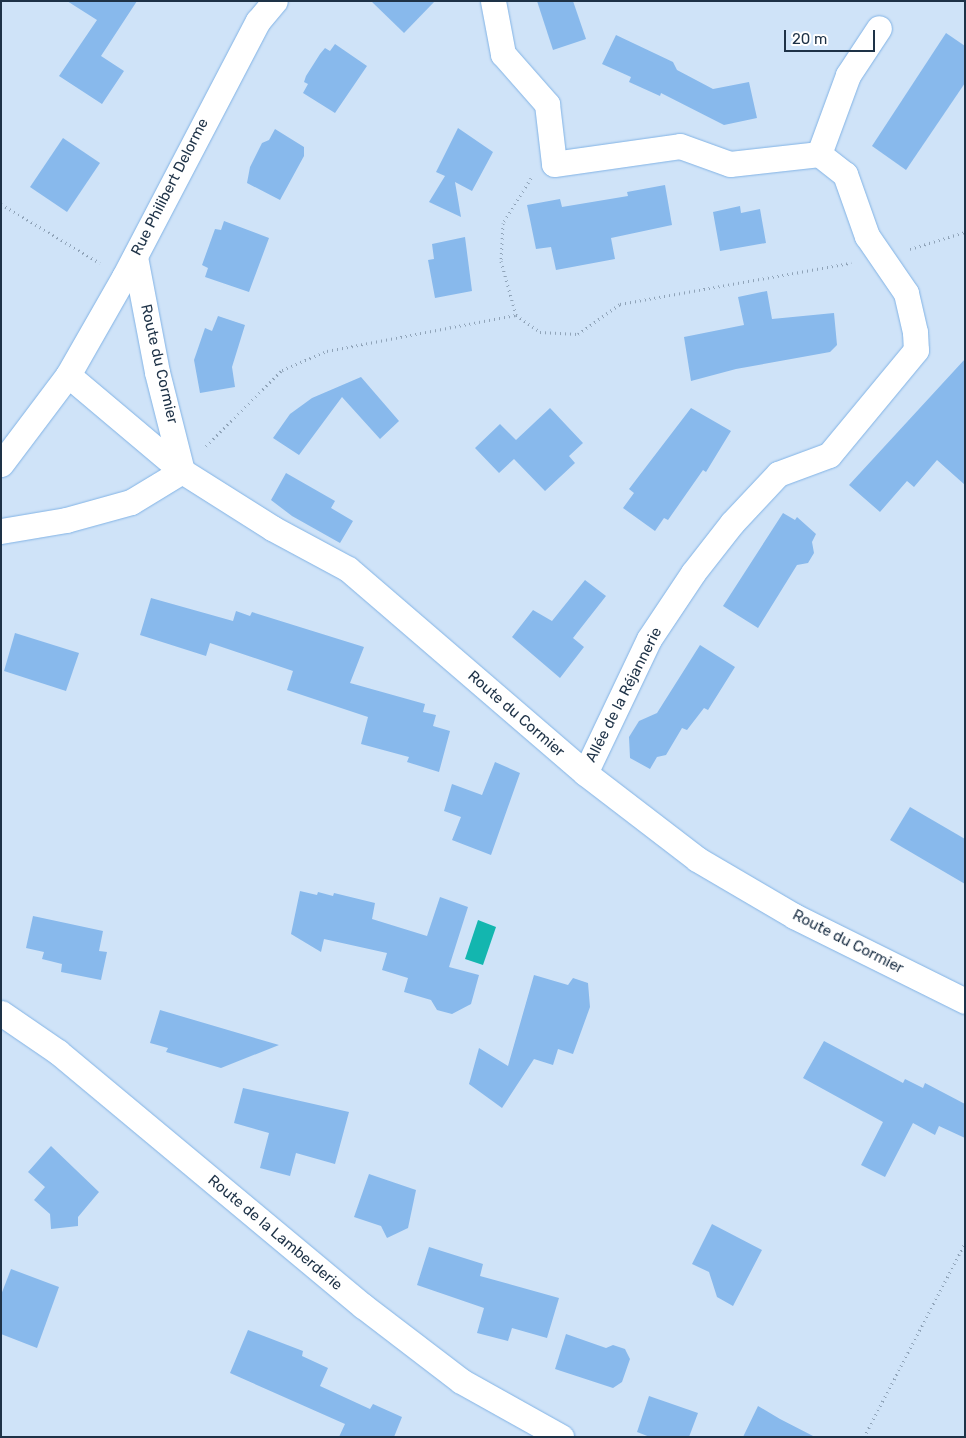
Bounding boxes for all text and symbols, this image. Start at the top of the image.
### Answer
scale bar [786,20,877,52]
text: 20 m [792,30,827,48]
street label: Rue Philibert Delorme [128,115,212,259]
street label: Route du Cormier [136,302,182,426]
street label: Allée de la Réjannerie [582,625,666,765]
street label: Route du Cormier [464,667,568,761]
street label: Route du Cormier [789,906,907,978]
street label: Route de la Lamberderie [204,1172,346,1294]

